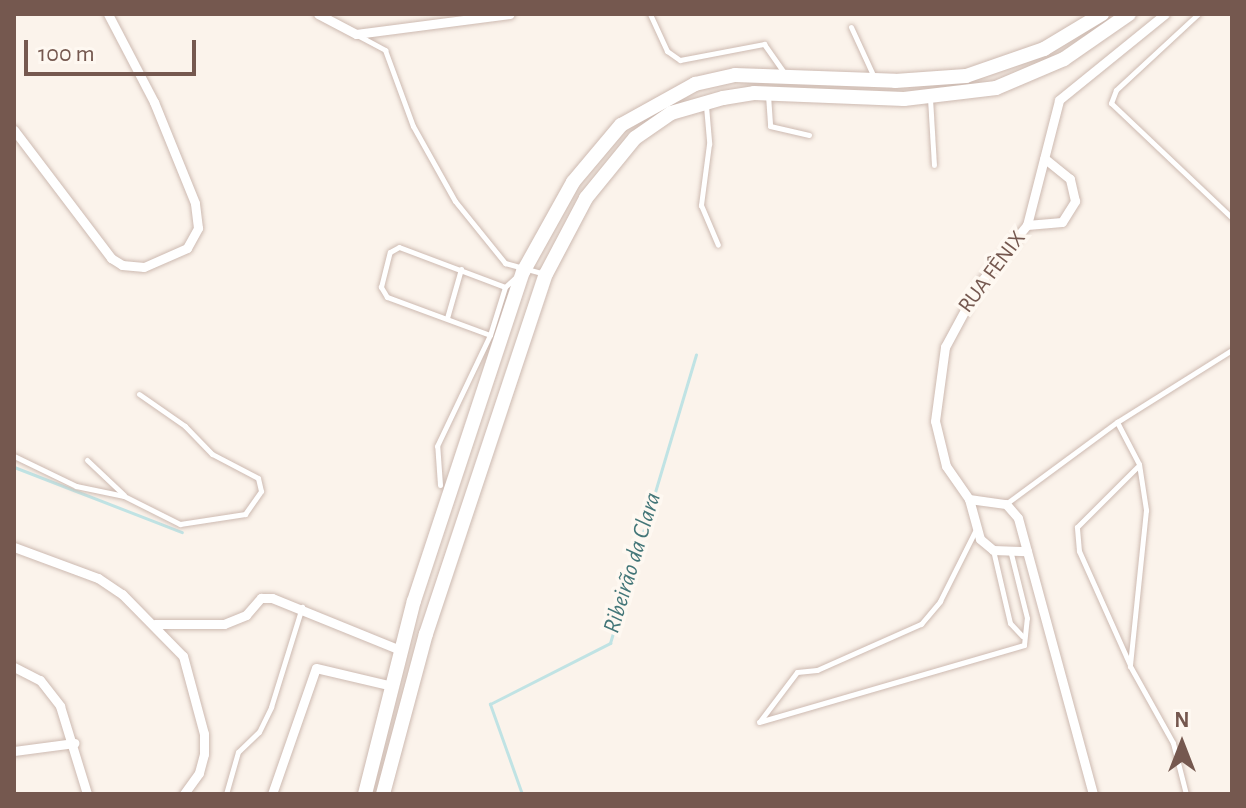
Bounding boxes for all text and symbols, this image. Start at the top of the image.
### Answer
scale bar [28,24,200,74]
text: 100 m [38,42,95,66]
street label: RUA FÊNIX [953,226,1031,318]
water label: Ribeirão da Clara [598,489,668,637]
north arrow [1142,704,1222,784]
text: N [1174,709,1190,731]

